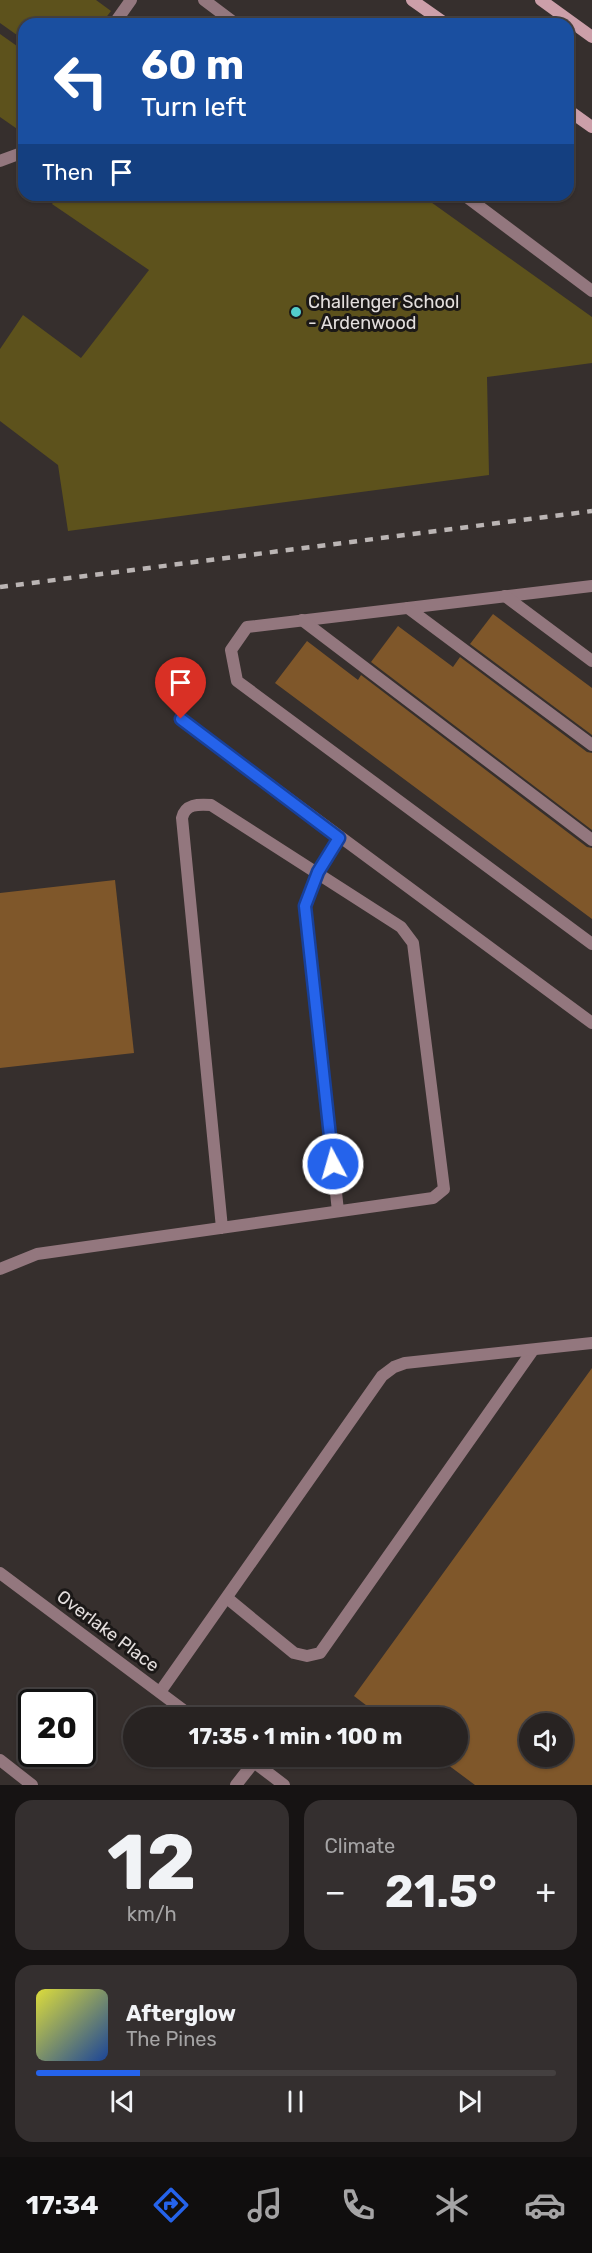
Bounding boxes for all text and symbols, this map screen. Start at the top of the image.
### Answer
text: 60 m [141,40,244,90]
icon: left [42,42,120,120]
text: Turn left [141,91,246,123]
icon: arrive [105,156,138,189]
text: Then [42,159,93,186]
place label: Challenger School - Ardenwood [308,291,459,334]
marker: Challenger School - Ardenwood [289,305,303,319]
pin [155,657,206,719]
icon: arrive [164,666,197,699]
position arrow [301,1132,365,1196]
street label: Overlake Place [53,1585,163,1677]
speed limit sign: 20 [18,1689,96,1767]
map controls [519,1713,573,1767]
button: sound [519,1713,573,1767]
text: 17:35 · 1 min · 100 m [189,1723,402,1750]
text: 12 [107,1816,196,1909]
text: Climate [325,1834,395,1858]
text: 21.5° [385,1865,497,1918]
text: − [325,1872,346,1911]
text: + [535,1872,556,1911]
text: km/h [127,1902,177,1926]
text: Afterglow [126,2000,236,2027]
text: The Pines [126,2027,217,2051]
icon: previous [106,2085,139,2118]
icon: pause [279,2085,312,2118]
icon: next [453,2085,486,2118]
icon: directions [150,2184,192,2226]
icon: music [244,2184,286,2226]
icon: phone [337,2184,379,2226]
icon: climate [431,2184,473,2226]
icon: car [524,2184,566,2226]
text: 17:34 [26,2189,99,2221]

